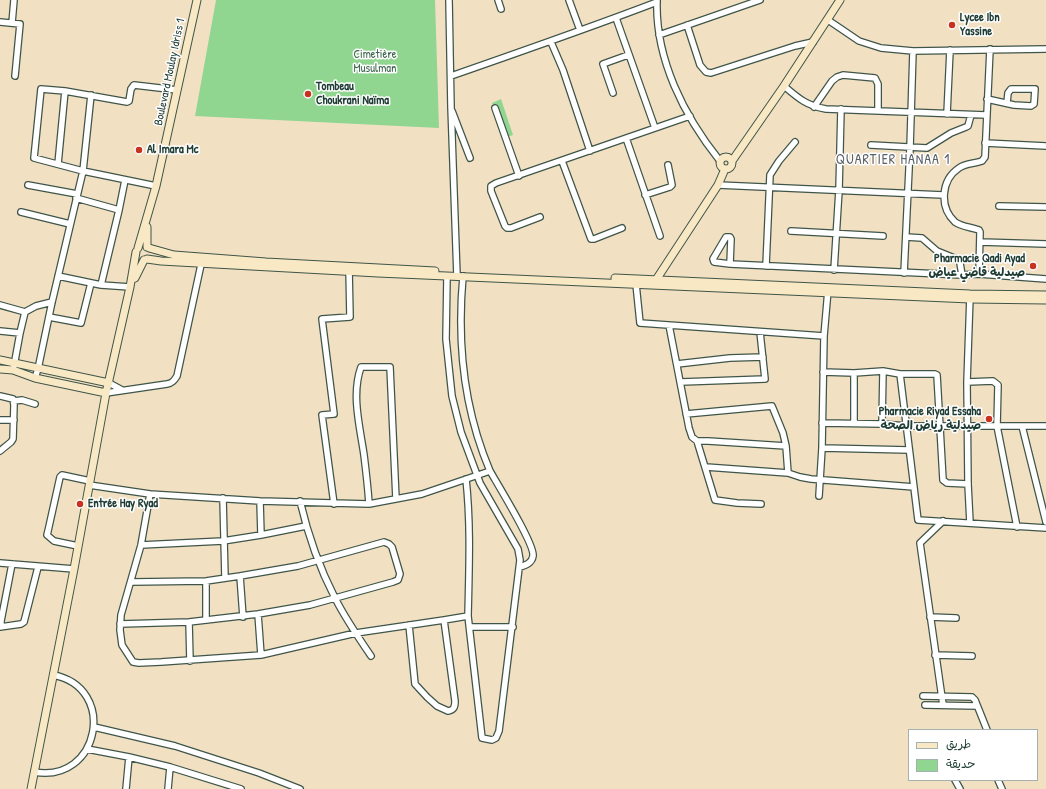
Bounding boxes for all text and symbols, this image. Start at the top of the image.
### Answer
place label: Lycee Ibn Yassine [960,11,1000,39]
street label: Boulevard Moulay Idriss 1 [152,17,188,127]
marker: Lycee Ibn Yassine [947,20,957,30]
park label: Cimetière Musulman [353,48,397,76]
place label: Tombeau Choukrani Naïma [316,80,389,108]
marker: Tombeau Choukrani Naïma [303,89,313,99]
place label: Al Imara Mc [147,143,198,157]
marker: Al Imara Mc [134,145,144,155]
district label: QUARTIER HANAA 1 [836,152,950,168]
place label: Pharmacie Qadi Ayad صيدلية قاضي عياض [928,252,1025,280]
marker: Pharmacie Qadi Ayad صيدلية قاضي عياض [1028,261,1038,271]
place label: Pharmacie Riyad Essaha صيدلية رياض الصحة [879,405,981,433]
marker: Pharmacie Riyad Essaha صيدلية رياض الصحة [984,414,994,424]
place label: Entrée Hay Ryad [88,497,158,511]
marker: Entrée Hay Ryad [75,499,85,509]
legend [908,729,1038,781]
text: طريق [946,735,971,752]
text: حديقة [946,755,975,772]

